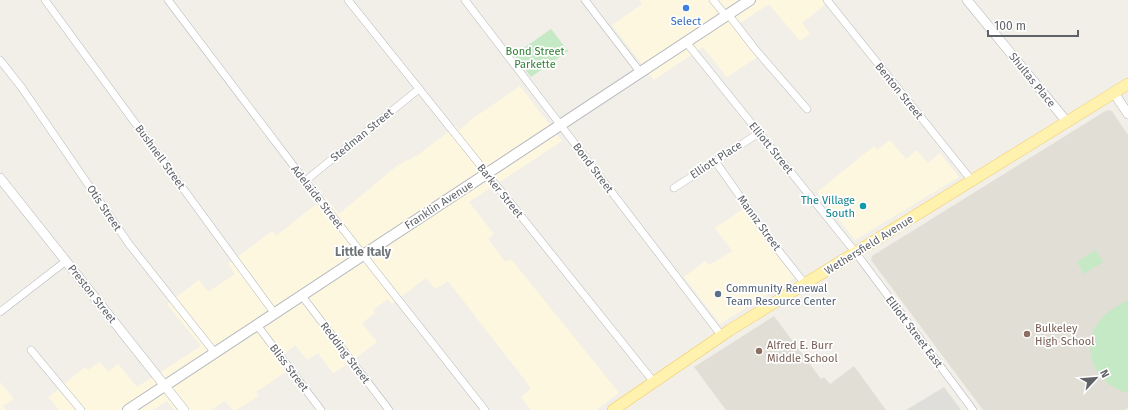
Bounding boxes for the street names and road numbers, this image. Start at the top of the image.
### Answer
street label: Shultas Place [1006,50,1058,110]
street label: Benton Street [872,60,926,122]
street label: Stedman Street [328,106,396,164]
street label: Elliott Street [746,120,796,176]
street label: Bushnell Street [132,122,188,192]
street label: Elliott Place [688,138,744,182]
street label: Bond Street [570,141,616,195]
street label: Barker Street [474,161,526,221]
street label: Adelaide Street [288,163,346,231]
street label: Franklin Avenue [402,178,476,232]
street label: Otis Street [84,183,124,233]
street label: Mannz Street [735,193,783,253]
street label: Wethersfield Avenue [822,212,916,278]
street label: Preston Street [65,262,119,326]
street label: Elliott Street East [883,294,945,370]
street label: Redding Street [318,320,372,386]
street label: Bliss Street [267,342,311,394]

